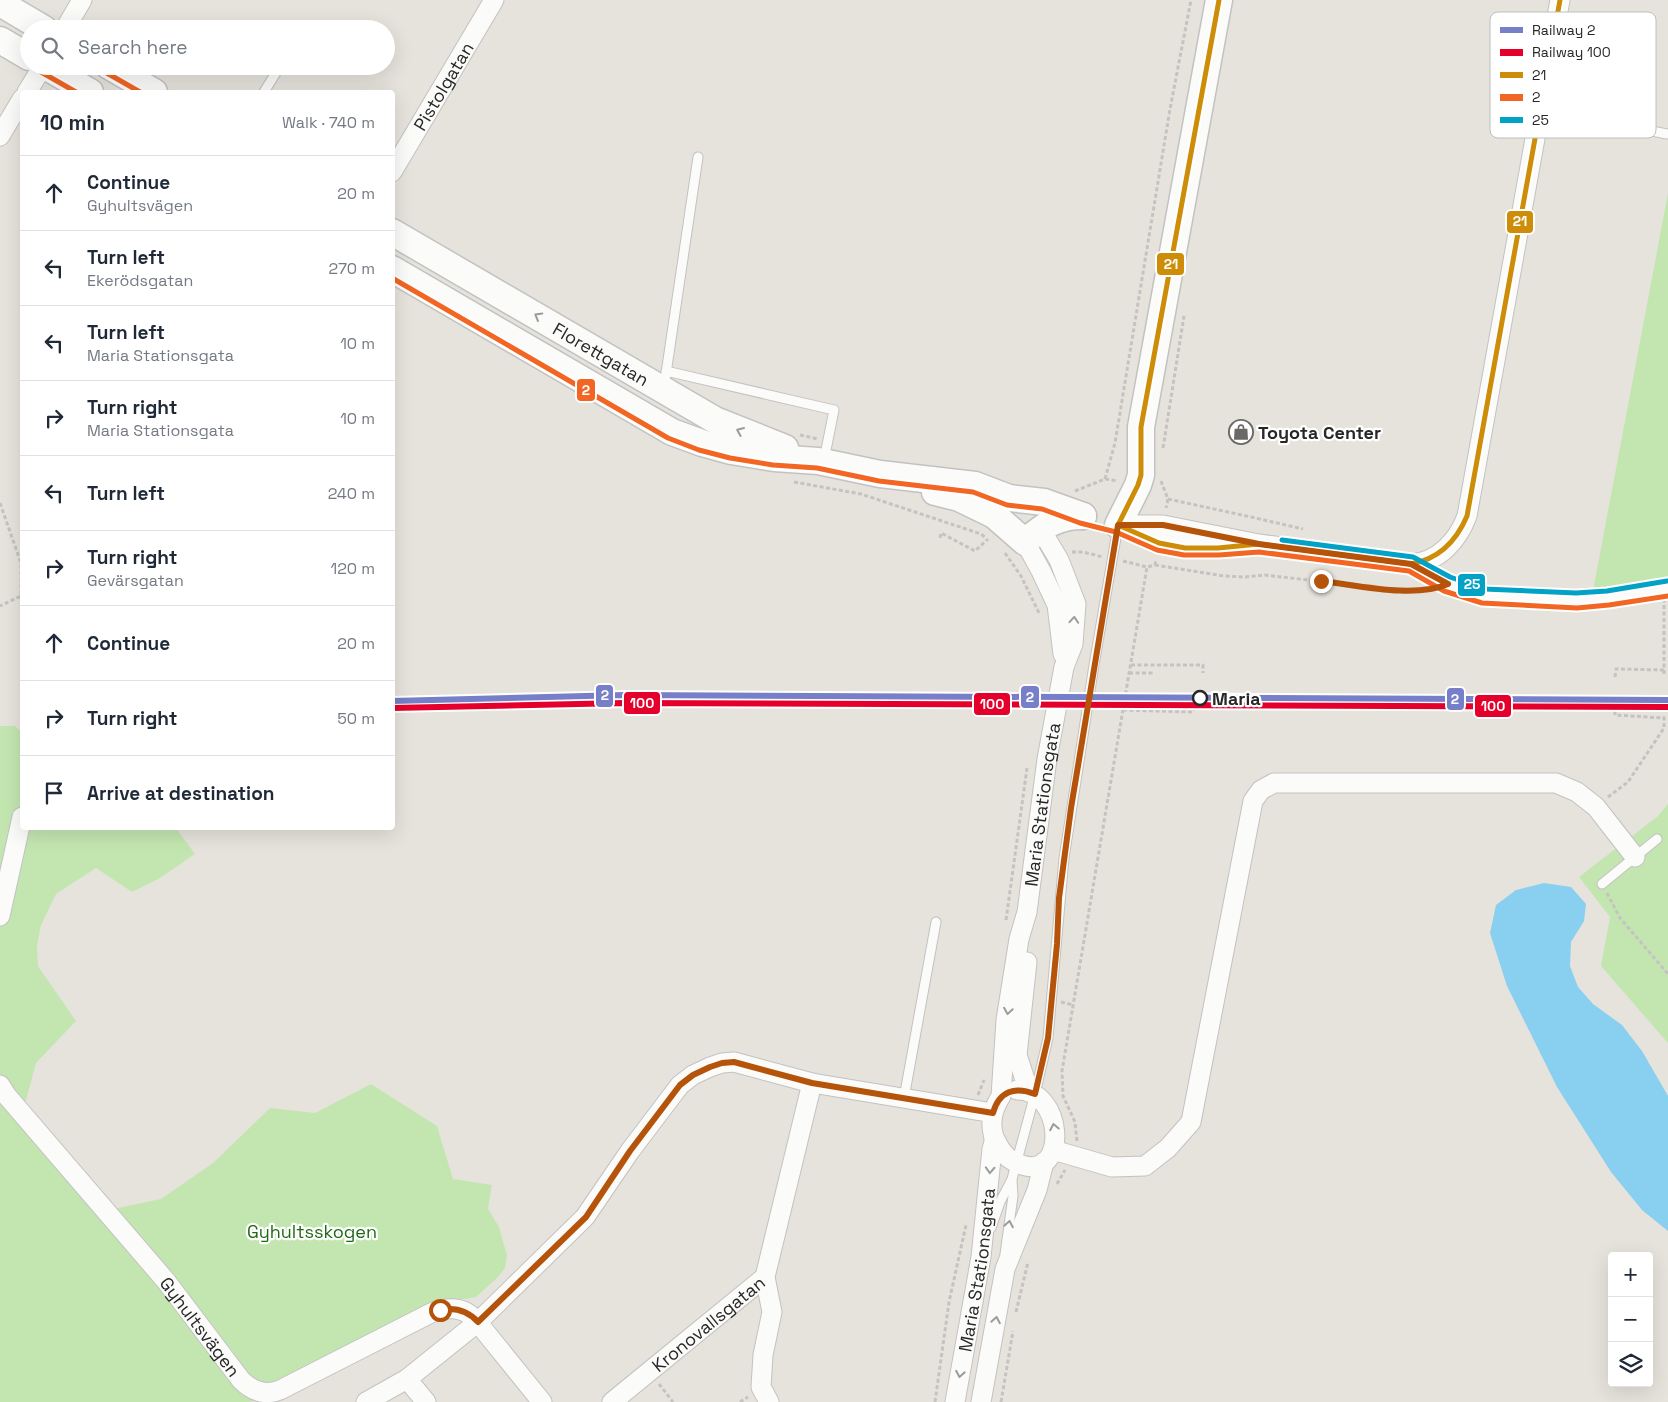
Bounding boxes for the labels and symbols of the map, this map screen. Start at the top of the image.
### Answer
legend [1490,12,1656,138]
text: Railway 2 [1532,21,1595,39]
street label: Pistolgatan [408,38,478,134]
text: Railway 100 [1532,43,1611,61]
text: 21 [1532,66,1546,84]
text: 2 [1532,88,1540,106]
text: 25 [1532,111,1549,129]
line badge: 21 [1506,210,1534,234]
text: 21 [1513,212,1527,230]
line badge: 21 [1156,252,1185,276]
text: 21 [1164,255,1178,273]
one-way arrow [534,312,543,322]
street label: Florettgatan [549,317,653,391]
line badge: 2 [576,378,596,402]
text: 2 [582,381,590,399]
shop icon: Toyota Center [1228,419,1254,445]
place label: Toyota Center [1258,421,1381,444]
one-way arrow [736,426,745,437]
route end [1310,570,1333,593]
line badge: 25 [1457,573,1486,597]
text: 25 [1464,575,1480,593]
one-way arrow [1069,616,1080,624]
line badge: 2 [595,684,614,708]
line badge: 2 [1020,685,1040,709]
text: 2 [601,686,609,704]
place label: Maria [1212,687,1261,710]
line badge: 2 [1446,687,1465,711]
text: 2 [1026,688,1034,706]
marker: Maria [1192,690,1208,706]
text: 2 [1451,690,1459,708]
line badge: 100 [623,691,661,715]
line badge: 100 [973,692,1011,716]
text: 100 [630,694,654,712]
line badge: 100 [1474,694,1512,718]
text: 100 [980,695,1004,713]
text: 100 [1481,697,1505,715]
street label: Maria Stationsgata [1019,721,1065,888]
one-way arrow [1003,1007,1014,1015]
one-way arrow [1049,1122,1060,1131]
one-way arrow [985,1166,996,1174]
street label: Maria Stationsgata [953,1187,999,1354]
park label: Gyhultsskogen [247,1220,377,1243]
one-way arrow [1003,1220,1013,1229]
street label: Kronovallsgatan [647,1271,769,1377]
street label: Gyhultsvägen [155,1272,246,1381]
route start [429,1299,452,1322]
one-way arrow [990,1315,1000,1324]
one-way arrow [956,1369,966,1378]

